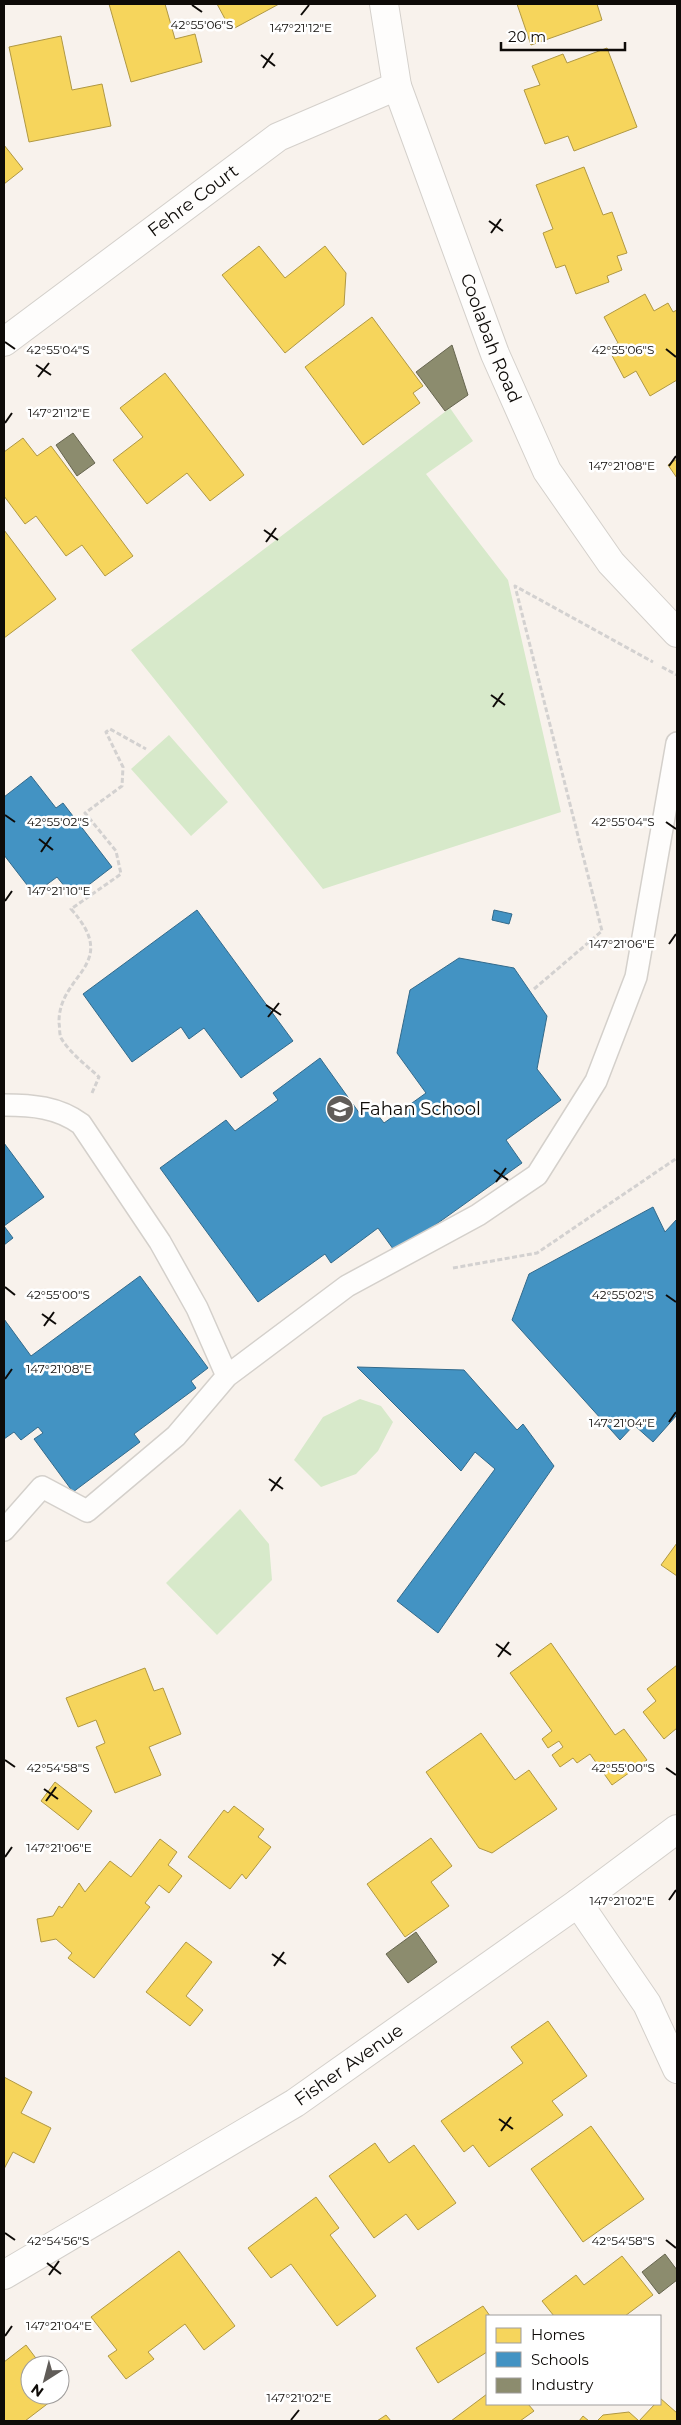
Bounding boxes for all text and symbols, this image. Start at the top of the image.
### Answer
text: 42°55'06"S [171,17,233,32]
text: 147°21'12"E [270,20,332,35]
scale bar [501,20,625,52]
text: 20 m [508,27,546,46]
street label: Fehre Court [143,160,243,242]
street label: Coolabah Road [455,270,526,406]
text: 42°55'04"S [26,342,90,357]
text: 42°55'06"S [592,342,654,357]
text: 147°21'12"E [28,405,90,420]
text: 147°21'08"E [589,458,655,473]
text: 42°55'02"S [27,814,89,829]
text: 42°55'04"S [591,814,655,829]
text: 147°21'10"E [27,883,91,898]
text: 147°21'06"E [589,936,655,951]
school or university icon: Fahan School [325,1094,355,1124]
place label: Fahan School [359,1098,481,1120]
text: 42°55'00"S [26,1287,90,1302]
text: 42°55'02"S [592,1287,654,1302]
text: 147°21'08"E [26,1361,92,1376]
text: 147°21'04"E [589,1415,655,1430]
text: 42°54'58"S [26,1760,90,1775]
text: 42°55'00"S [591,1760,655,1775]
text: 147°21'06"E [26,1840,92,1855]
text: 147°21'02"E [589,1893,655,1908]
street label: Fisher Avenue [290,2019,408,2111]
text: 42°54'56"S [27,2233,89,2248]
text: 42°54'58"S [591,2233,655,2248]
legend [486,2315,661,2405]
text: 147°21'04"E [26,2318,92,2333]
text: Homes [531,2325,585,2344]
text: Schools [531,2350,589,2369]
north arrow [20,2355,70,2405]
text: Industry [531,2375,594,2394]
text: N [27,2380,47,2401]
text: 147°21'02"E [266,2390,332,2405]

